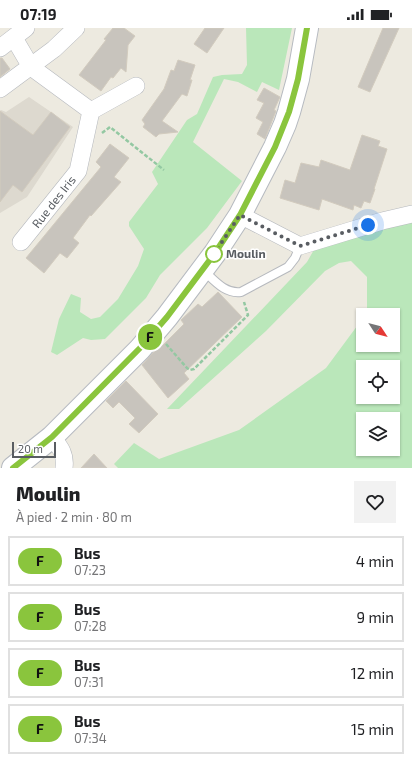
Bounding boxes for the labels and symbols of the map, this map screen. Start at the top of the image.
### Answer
street label: Rue des Iris [28,172,78,230]
your location [358,215,378,235]
marker: Moulin [205,245,223,263]
place label: Moulin [226,246,266,260]
north arrow [356,308,400,352]
line badge: F [137,324,163,350]
scale bar [12,440,56,459]

